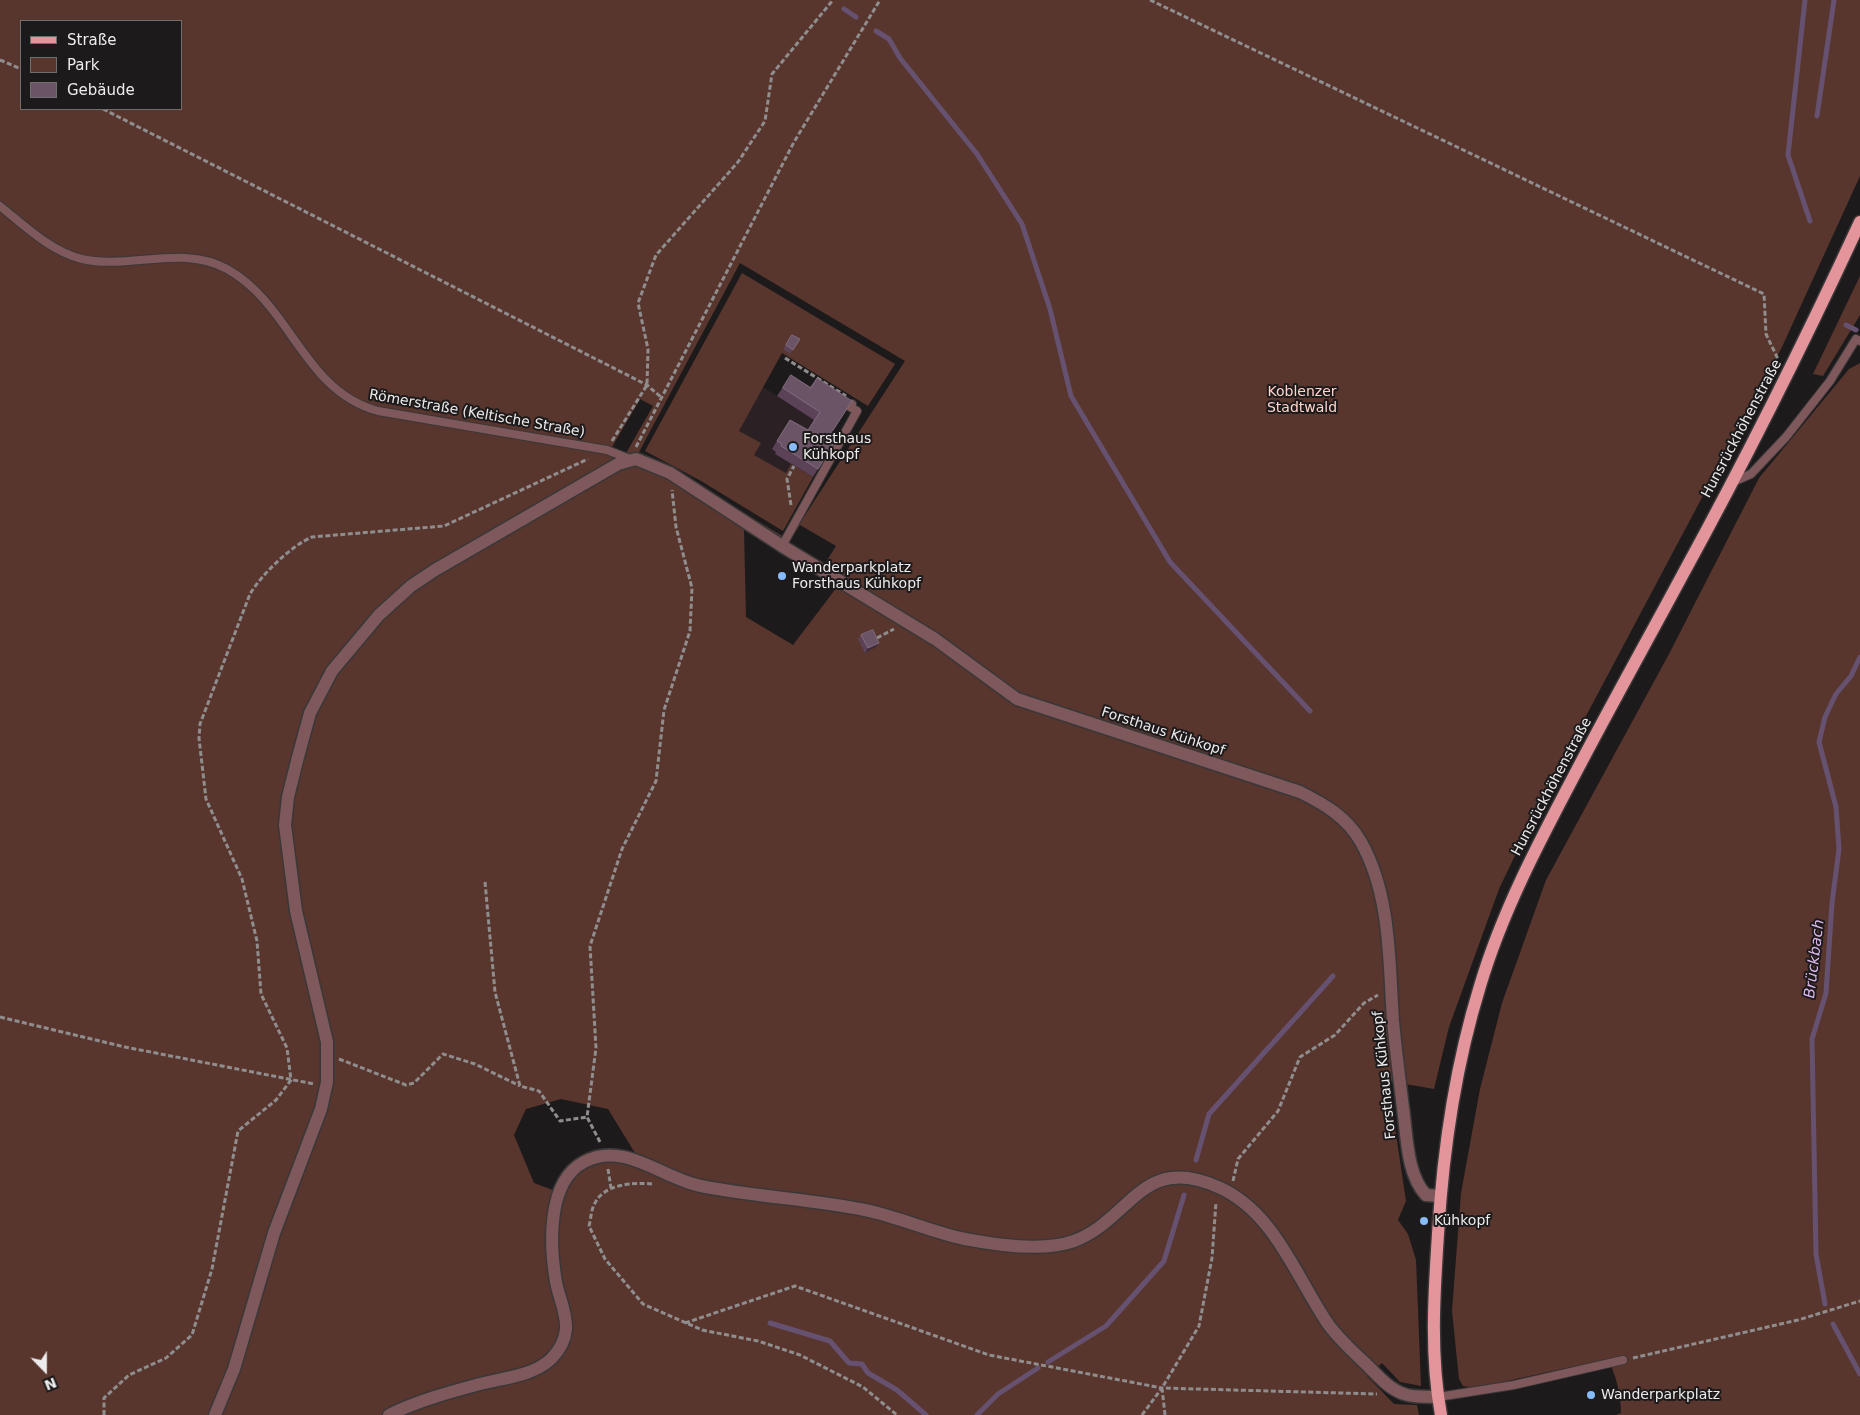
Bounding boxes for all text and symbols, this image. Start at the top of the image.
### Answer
legend [20,20,182,110]
text: Straße [67,31,116,49]
text: Park [67,56,99,74]
text: Gebäude [67,81,135,99]
street label: Hunsrückhöhenstraße [1698,357,1786,501]
park label: Koblenzer Stadtwald [1267,384,1337,417]
street label: Römerstraße (Keltische Straße) [368,387,586,441]
place label: Forsthaus Kühkopf [803,431,871,464]
marker: Forsthaus Kühkopf [787,441,799,453]
place label: Wanderparkplatz Forsthaus Kühkopf [792,560,921,592]
marker: Wanderparkplatz Forsthaus Kühkopf [776,570,788,582]
street label: Forsthaus Kühkopf [1099,704,1227,760]
street label: Hunsrückhöhenstraße [1508,715,1596,859]
water label: Brückbach [1801,919,1829,999]
street label: Forsthaus Kühkopf [1370,1010,1400,1140]
place label: Kühkopf [1434,1213,1490,1229]
marker: Kühkopf [1418,1215,1430,1227]
north arrow [20,1345,70,1395]
text: N [42,1374,59,1394]
place label: Wanderparkplatz [1601,1387,1720,1403]
marker: Wanderparkplatz [1585,1389,1597,1401]

